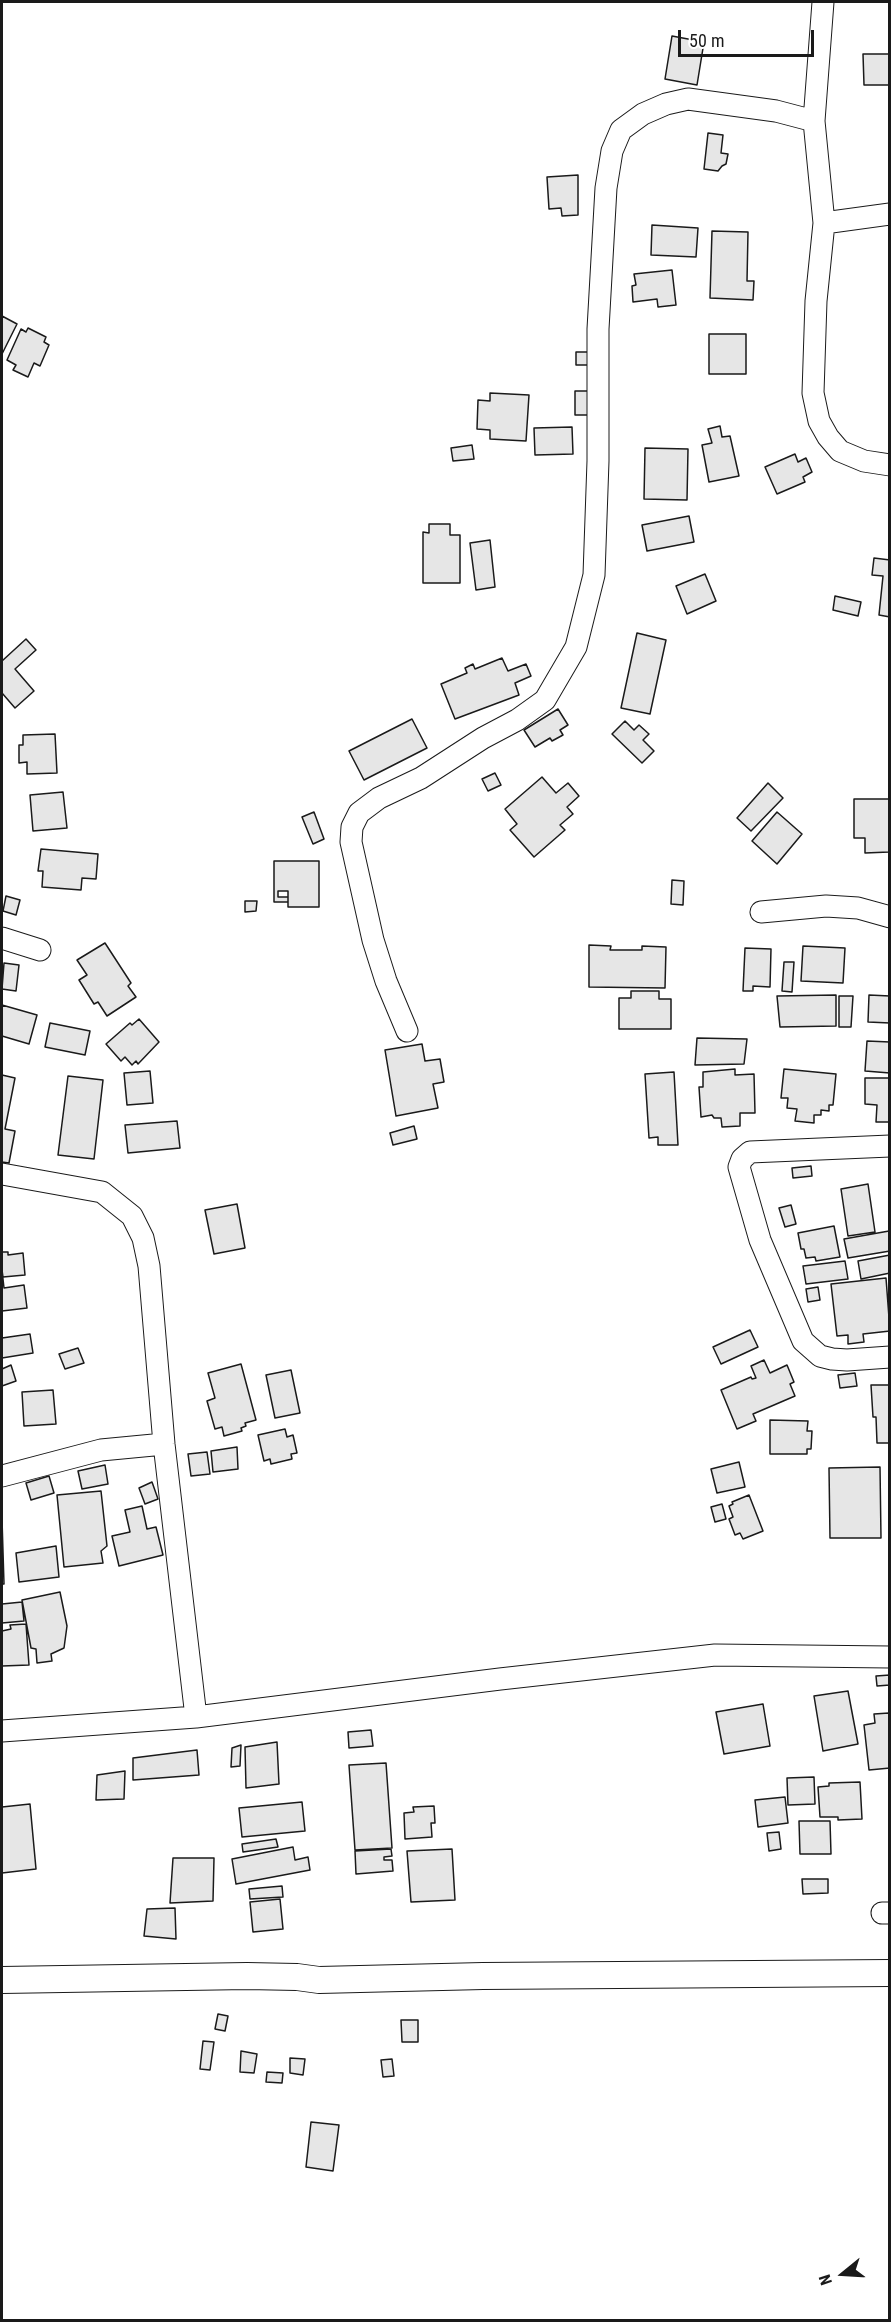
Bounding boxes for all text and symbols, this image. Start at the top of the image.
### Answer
scale bar [681,18,818,56]
text: 50 m [689,30,724,51]
north arrow [813,2244,873,2304]
text: N [815,2272,836,2287]

